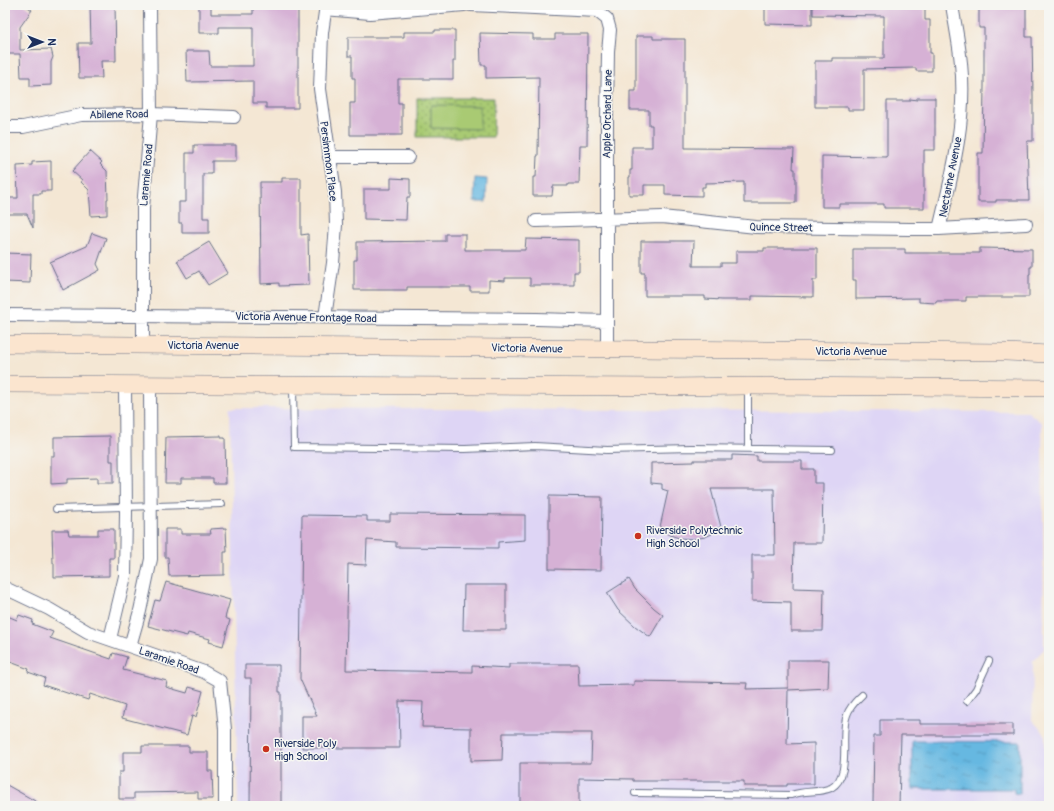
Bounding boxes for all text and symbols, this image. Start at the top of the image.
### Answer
north arrow [22,22,62,62]
text: N [45,38,58,46]
street label: Apple Orchard Lane [600,69,615,159]
street label: Abilene Road [89,107,149,122]
street label: Persimmon Place [317,120,340,203]
street label: Nectarine Avenue [936,135,965,218]
street label: Laramie Road [137,143,156,207]
street label: Quince Street [749,220,813,235]
street label: Victoria Avenue Frontage Road [235,310,377,325]
street label: Victoria Avenue [167,339,239,352]
street label: Victoria Avenue [491,341,564,356]
street label: Victoria Avenue [815,345,887,358]
place label: Riverside Polytechnic High School [646,524,743,550]
marker: Riverside Polytechnic High School [633,531,643,541]
street label: Laramie Road [137,644,201,677]
place label: Riverside Poly High School [274,737,337,763]
marker: Riverside Poly High School [261,744,271,754]

